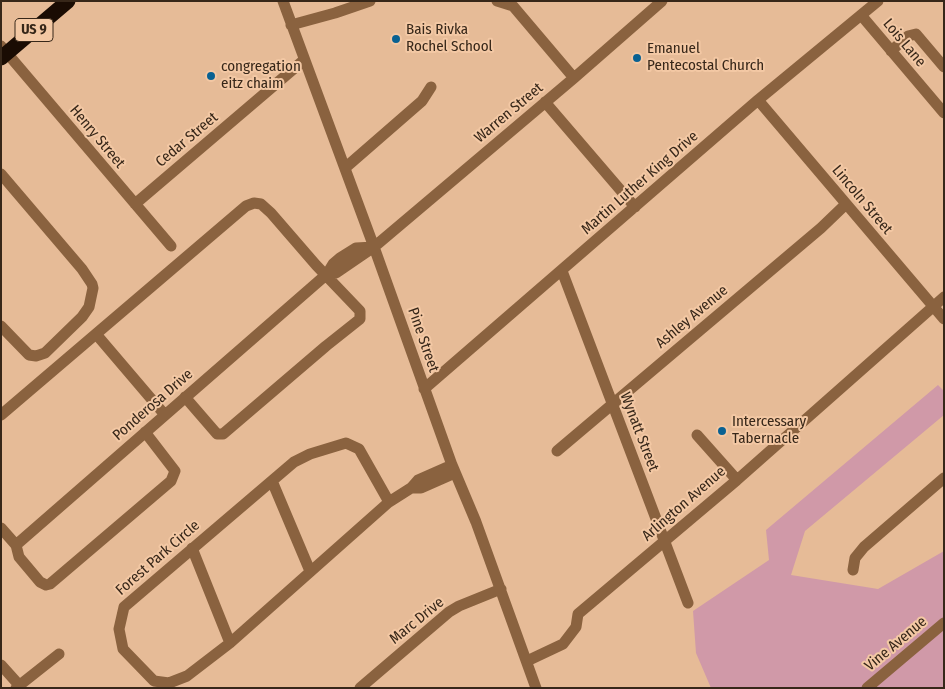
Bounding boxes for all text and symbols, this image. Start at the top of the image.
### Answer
street label: Lois Lane [879,15,929,71]
road number: US 9 [15,18,53,42]
place label: Bais Rivka Rochel School [406,21,493,56]
marker: Bais Rivka Rochel School [390,33,402,45]
place label: Emanuel Pentecostal Church [647,40,764,75]
marker: Emanuel Pentecostal Church [631,52,643,64]
place label: congregation eitz chaim [221,58,301,93]
marker: congregation eitz chaim [205,70,217,82]
street label: Warren Street [471,79,547,147]
street label: Henry Street [65,102,129,172]
street label: Cedar Street [152,109,222,171]
street label: Martin Luther King Drive [578,127,702,239]
street label: Lincoln Street [828,162,896,238]
street label: Ashley Avenue [652,282,732,352]
street label: Pine Street [404,305,442,375]
street label: Ponderosa Drive [109,365,197,445]
street label: Wynatt Street [616,390,662,474]
place label: Intercessary Tabernacle [732,413,806,448]
marker: Intercessary Tabernacle [716,425,728,437]
street label: Arlington Avenue [639,463,729,545]
street label: Forest Park Circle [112,517,204,599]
street label: Marc Drive [386,594,448,648]
street label: Vine Avenue [861,613,931,675]

